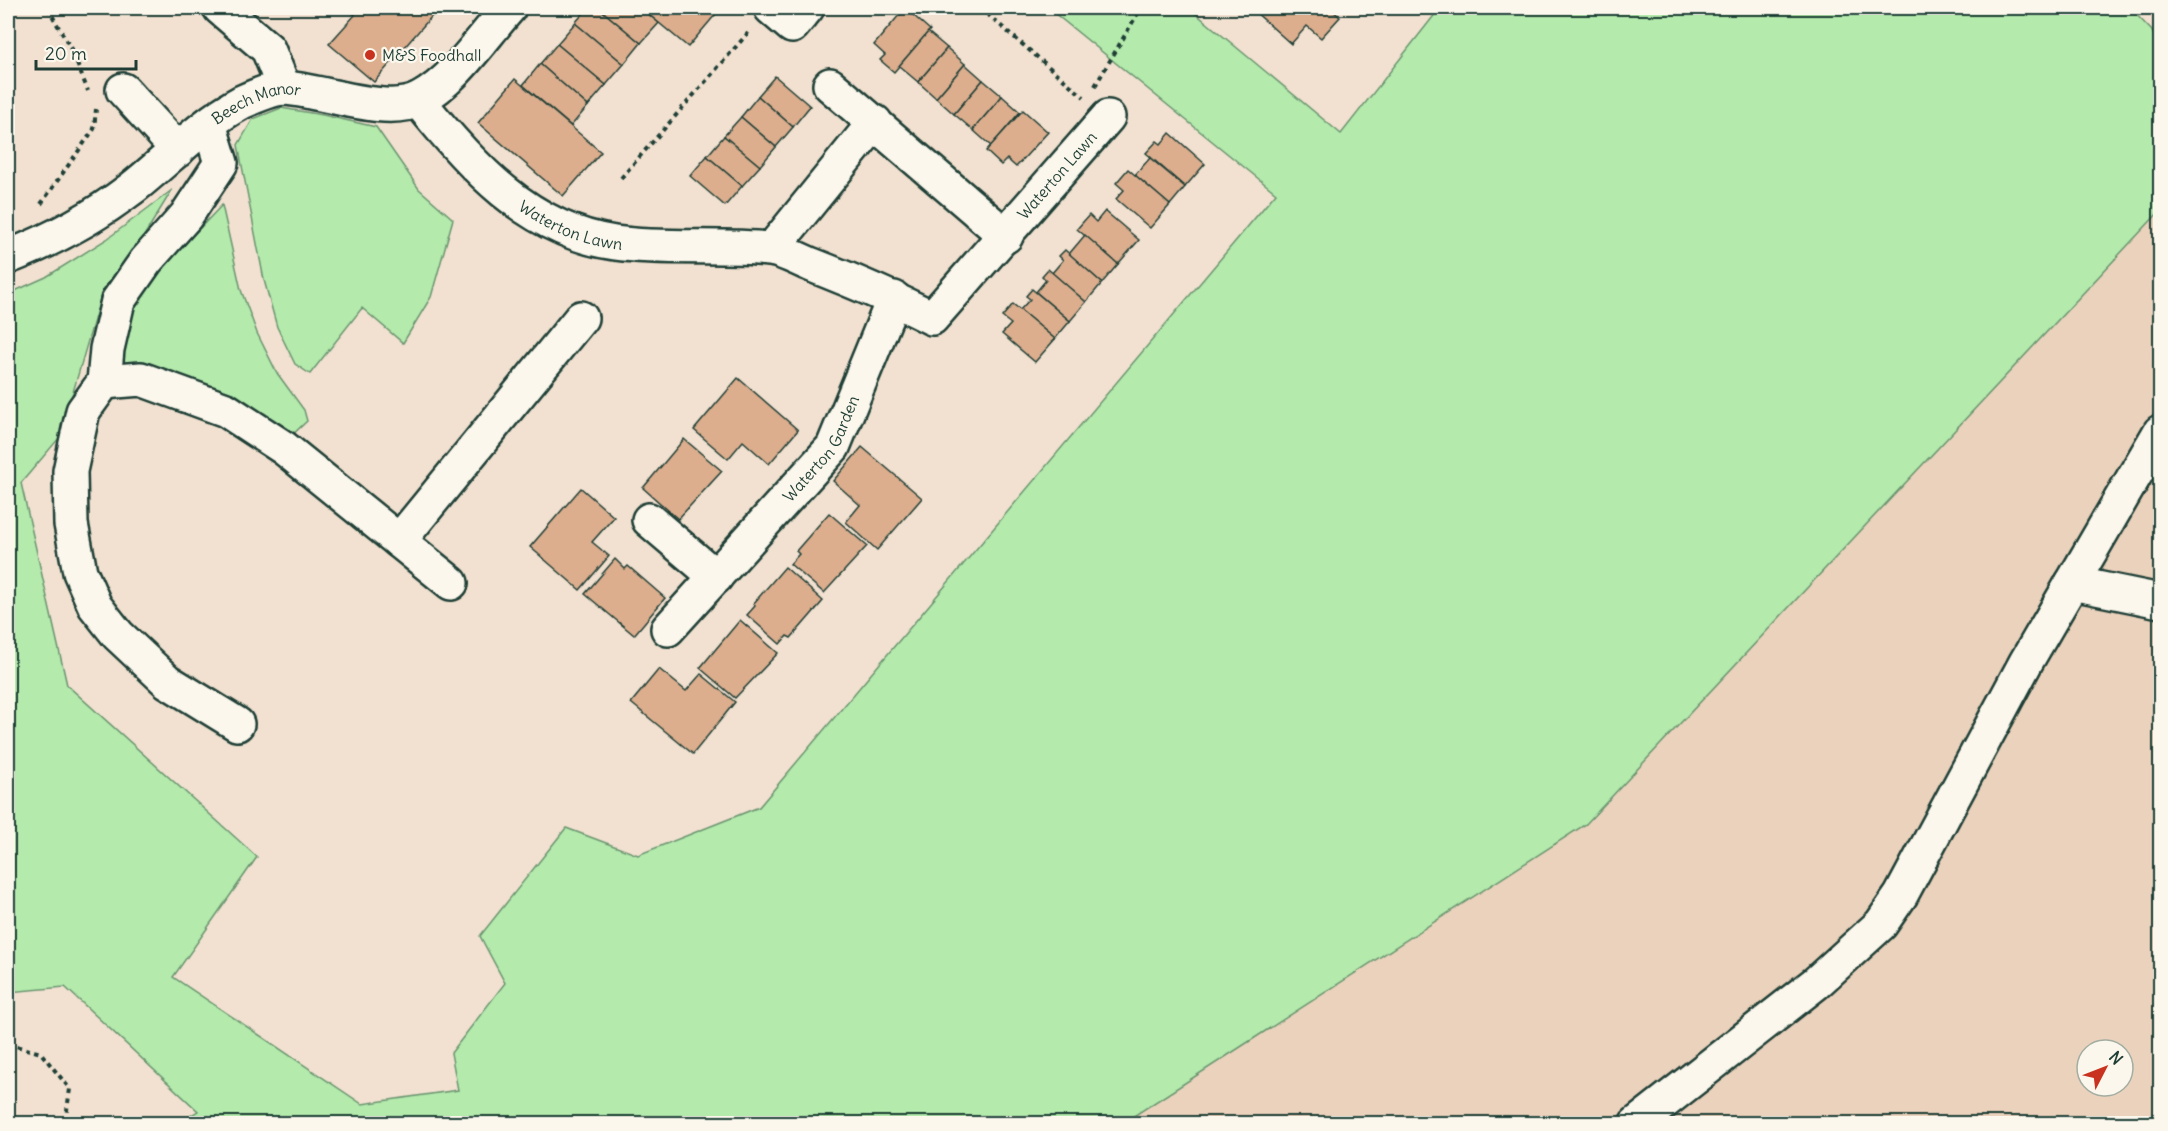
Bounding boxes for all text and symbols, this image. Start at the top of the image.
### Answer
scale bar [36,33,136,71]
text: 20 m [45,42,87,65]
place label: M&S Foodhall [382,45,481,65]
marker: M&S Foodhall [363,48,377,62]
street label: Beech Manor [207,78,303,128]
street label: Waterton Lawn [1013,127,1101,223]
street label: Waterton Lawn [515,196,624,254]
street label: Waterton Garden [778,392,863,506]
north arrow [2075,1038,2135,1098]
text: N [2105,1047,2127,1069]

